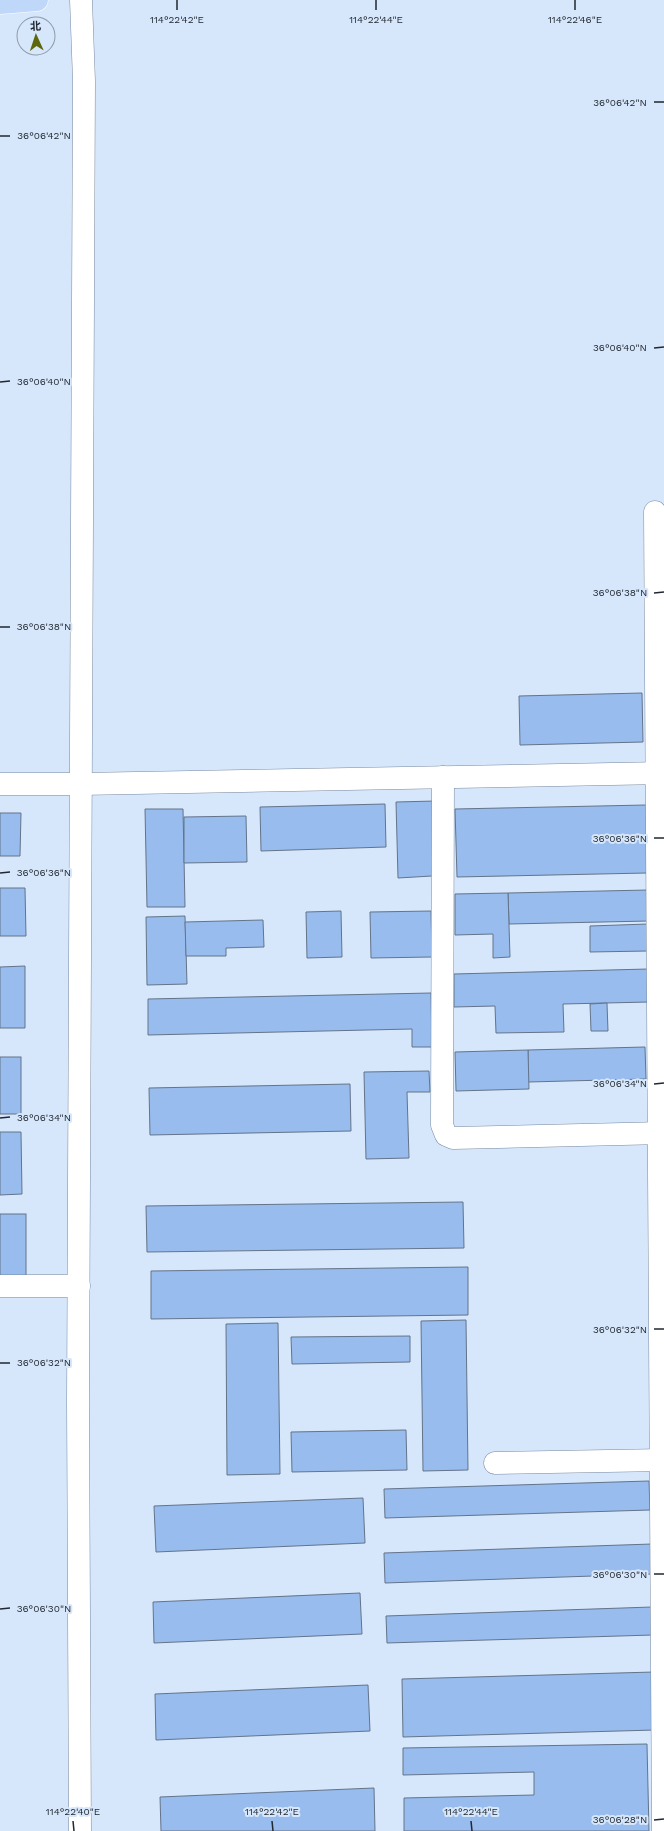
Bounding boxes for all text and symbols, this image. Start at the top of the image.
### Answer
text: 114°22'42"E [150,14,204,25]
text: 114°22'44"E [349,14,403,25]
text: 114°22'46"E [548,14,602,25]
north arrow [16,16,56,56]
text: 北 [30,20,41,33]
text: 36°06'42"N [593,97,647,108]
text: 36°06'42"N [17,130,71,141]
text: 36°06'40"N [593,342,647,353]
text: 36°06'40"N [17,376,71,387]
text: 36°06'38"N [593,587,647,598]
text: 36°06'38"N [17,621,71,632]
text: 36°06'36"N [593,833,647,844]
text: 36°06'36"N [17,867,71,878]
text: 36°06'34"N [593,1078,647,1089]
text: 36°06'34"N [17,1112,71,1123]
text: 36°06'32"N [593,1324,647,1335]
text: 36°06'32"N [17,1357,71,1368]
text: 36°06'30"N [593,1569,647,1580]
text: 36°06'30"N [17,1603,71,1614]
text: 114°22'40"E [46,1806,100,1817]
text: 114°22'42"E [245,1806,299,1817]
text: 114°22'44"E [444,1806,498,1817]
text: 36°06'28"N [593,1814,647,1825]

